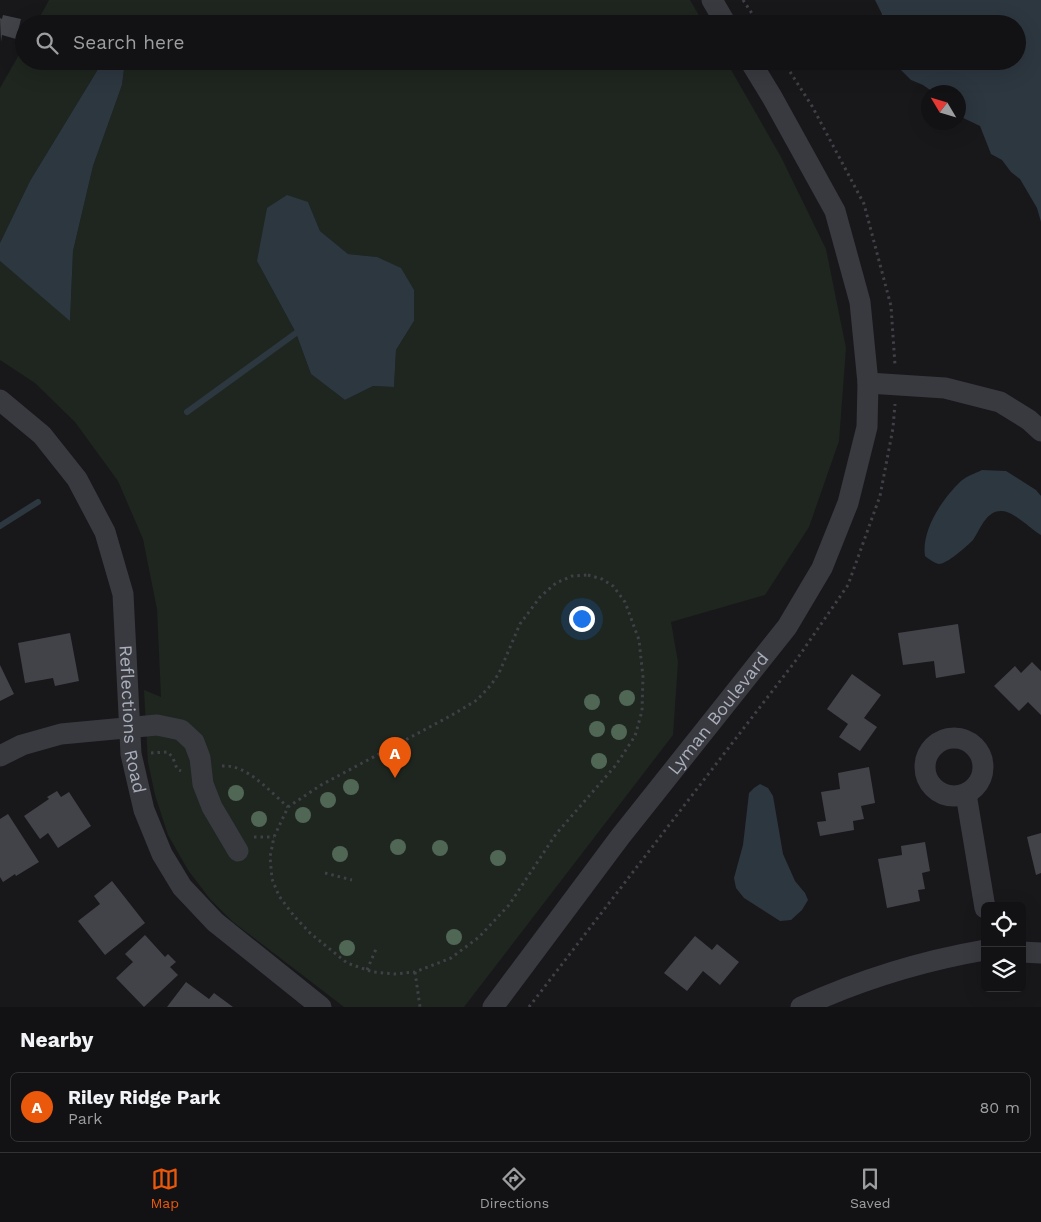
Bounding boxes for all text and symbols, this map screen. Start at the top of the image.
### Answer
search box [15,15,1026,70]
icon: search [33,29,61,57]
text: Search here [73,31,184,54]
north arrow [921,85,966,130]
your location [569,606,595,632]
street label: Reflections Road [116,644,151,795]
street label: Lyman Boulevard [663,648,773,778]
pin: A [379,737,411,778]
map controls [981,902,1026,992]
button: locate [981,902,1026,947]
button: layers [981,947,1026,992]
text: Nearby [20,1027,93,1052]
text: Riley Ridge Park [68,1086,220,1109]
text: A [32,1098,42,1117]
text: 80 m [979,1098,1020,1117]
text: Park [68,1109,102,1128]
tab: Map [150,1165,179,1211]
tab: Directions [480,1165,549,1211]
tab: Saved [850,1165,891,1211]

